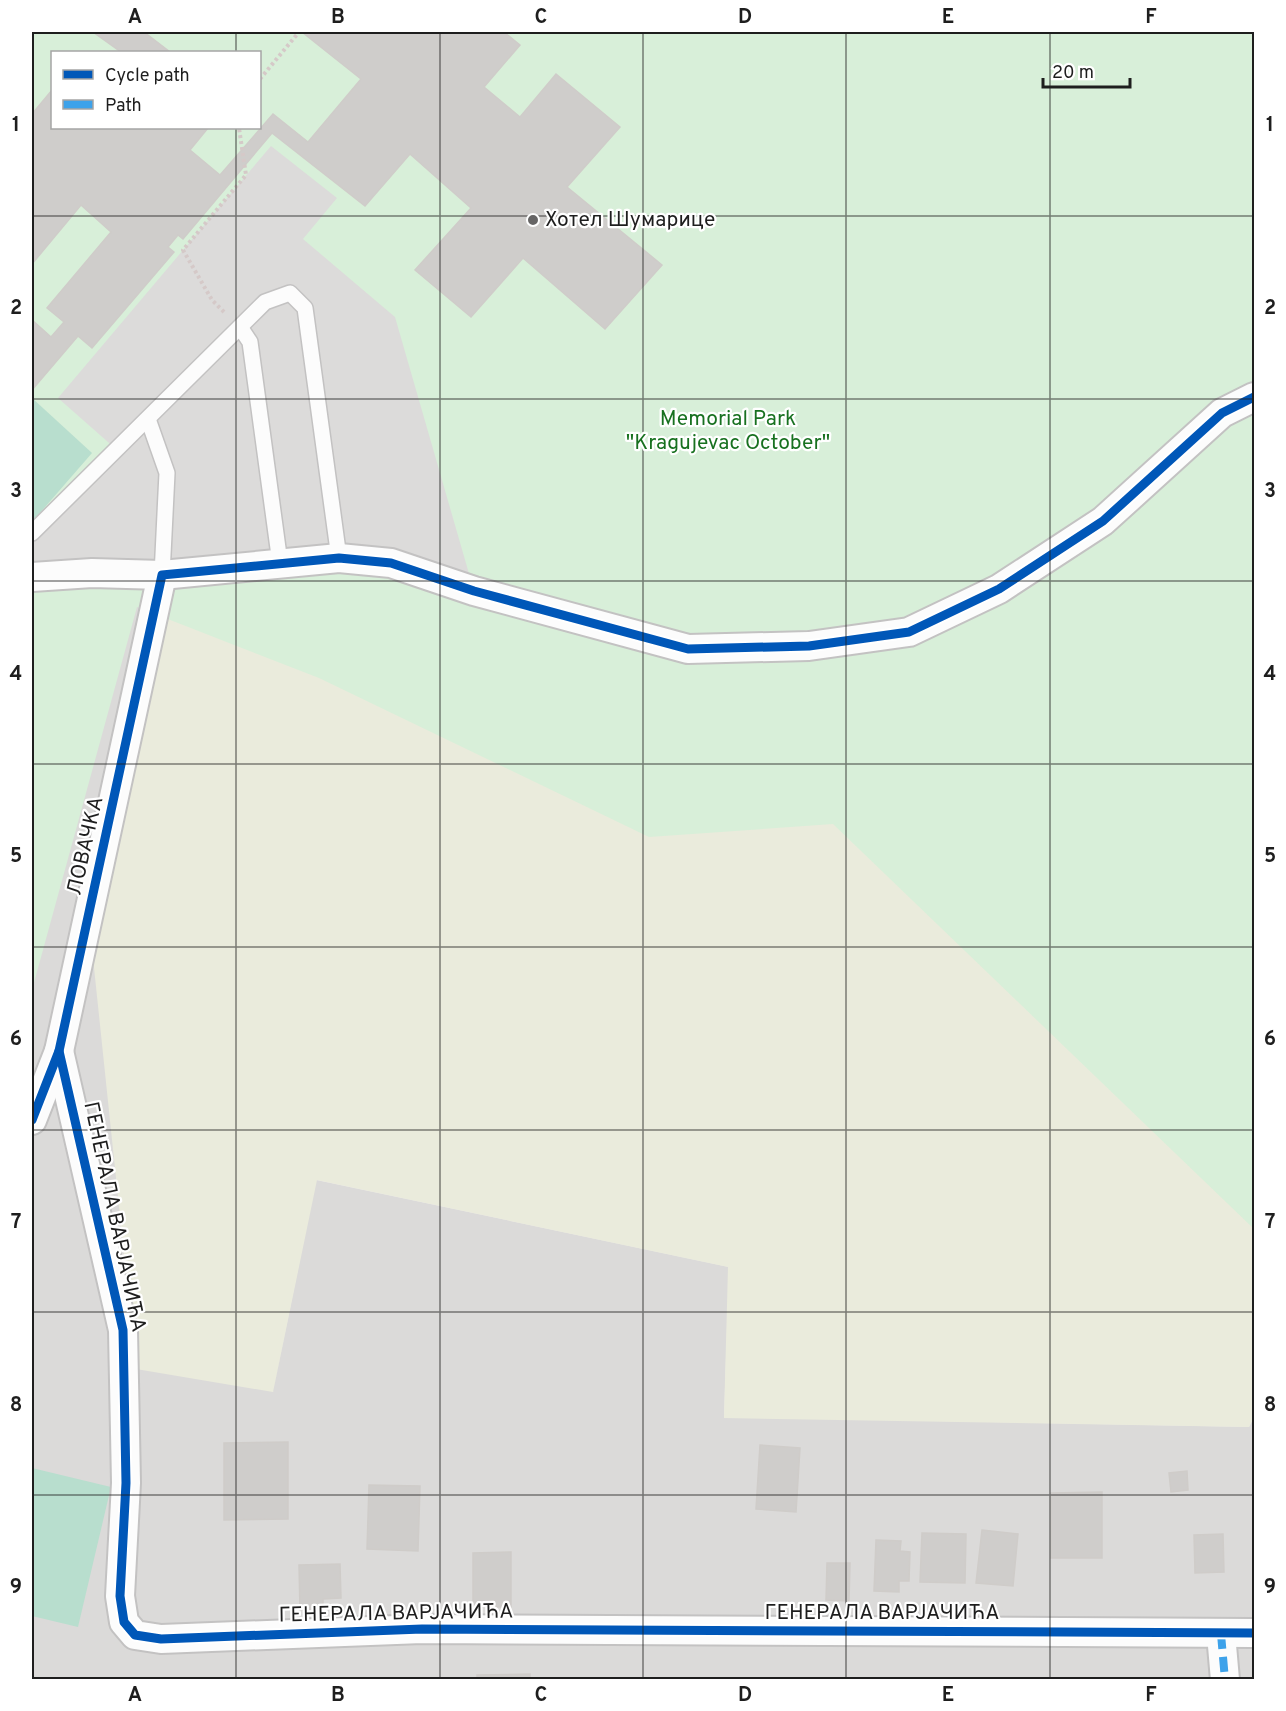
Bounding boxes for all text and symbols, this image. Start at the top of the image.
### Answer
text: A [128,5,142,31]
text: B [331,5,345,31]
text: C [535,5,547,31]
text: D [738,5,752,31]
text: E [942,5,954,31]
text: F [1145,5,1157,31]
legend [51,51,261,129]
scale bar [1043,51,1130,89]
text: 20 m [1052,62,1094,85]
text: Cycle path [105,65,190,88]
text: Path [105,95,142,118]
text: 1 [12,113,20,139]
text: 1 [1266,113,1274,139]
place label: Хотел Шумарице [545,207,715,234]
marker: Хотел Шумарице [526,213,540,227]
text: 2 [10,296,22,322]
text: 2 [1264,296,1276,322]
park label: Memorial Park "Kragujevac October" [626,406,830,457]
text: 3 [10,479,22,505]
text: 3 [1264,479,1276,505]
text: 4 [10,662,22,688]
text: 4 [1264,662,1276,688]
street label: ЛОВАЧКА [62,794,110,898]
text: 5 [10,844,22,870]
text: 5 [1264,844,1276,870]
text: 6 [10,1027,22,1053]
text: 6 [1264,1027,1276,1053]
street label: ГЕНЕРАЛА ВАРЈАЧИЋА [76,1099,152,1335]
text: 7 [11,1210,21,1236]
text: 7 [1265,1210,1275,1236]
text: 8 [10,1393,22,1419]
text: 8 [1264,1393,1276,1419]
text: 9 [10,1575,22,1601]
text: 9 [1264,1575,1276,1601]
street label: ГЕНЕРАЛА ВАРЈАЧИЋА [278,1598,514,1630]
street label: ГЕНЕРАЛА ВАРЈАЧИЋА [765,1600,999,1627]
text: A [128,1683,142,1709]
text: B [331,1683,345,1709]
text: C [535,1683,547,1709]
text: D [738,1683,752,1709]
text: E [942,1683,954,1709]
text: F [1145,1683,1157,1709]

